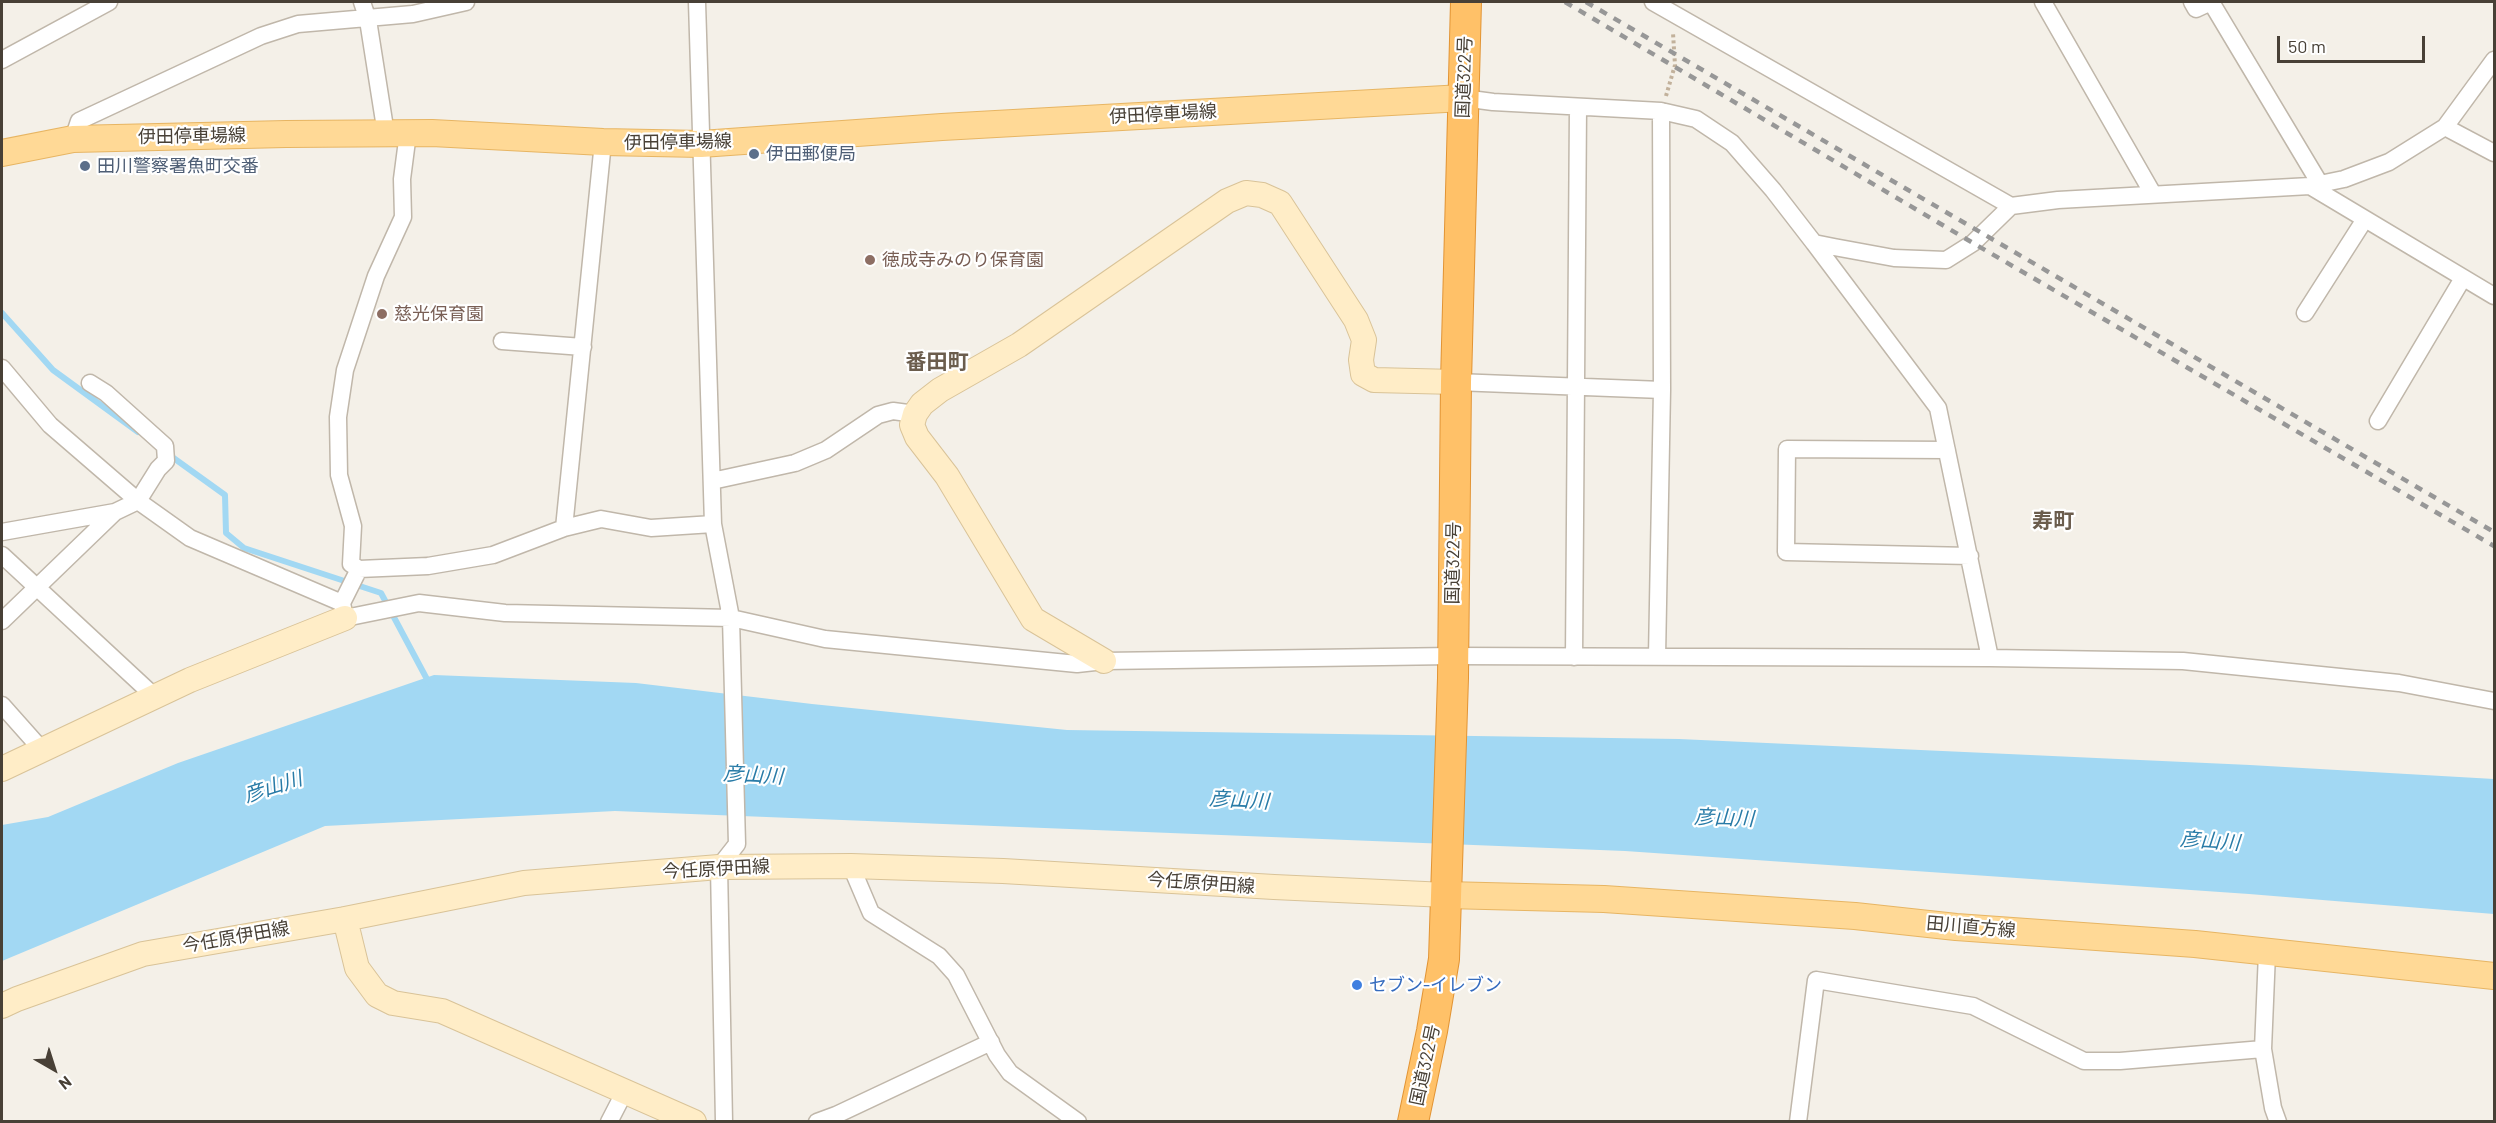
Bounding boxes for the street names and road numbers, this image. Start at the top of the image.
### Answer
street label: 国道322号 [1452,35,1476,119]
street label: 伊田停車場線 [1109,100,1217,128]
street label: 伊田停車場線 [138,124,246,148]
street label: 伊田停車場線 [624,130,732,154]
street label: 国道322号 [1441,522,1465,604]
street label: 今任原伊田線 [662,855,770,883]
street label: 今任原伊田線 [1146,868,1256,898]
street label: 田川直方線 [1925,912,2017,942]
street label: 今任原伊田線 [181,917,291,957]
street label: 国道322号 [1406,1022,1444,1108]

